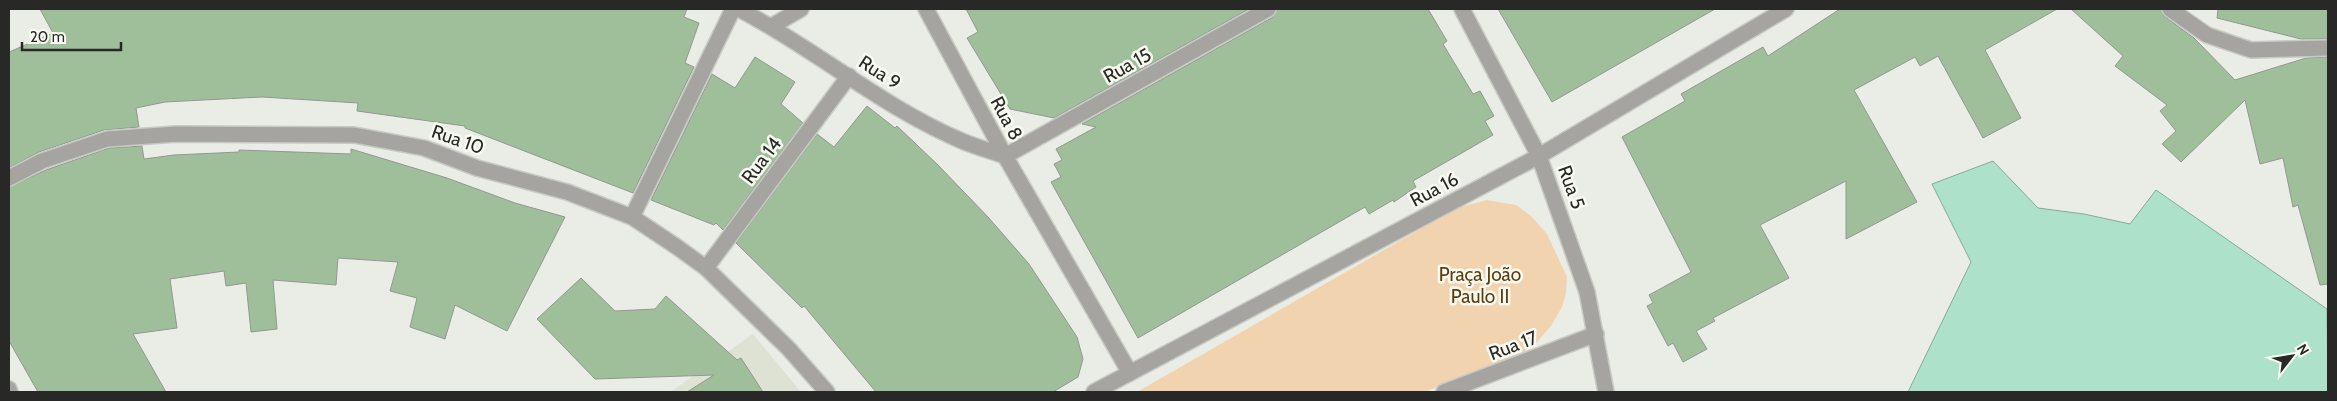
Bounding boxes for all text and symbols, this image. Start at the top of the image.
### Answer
scale bar [22,20,121,52]
text: 20 m [30,28,65,46]
street label: Rua 15 [1099,43,1155,88]
street label: Rua 9 [854,50,905,94]
street label: Rua 8 [986,92,1028,144]
street label: Rua 10 [429,120,487,159]
street label: Rua 14 [737,133,786,188]
street label: Rua 5 [1553,162,1590,212]
street label: Rua 16 [1406,167,1462,212]
park label: Praça João Paulo II [1439,263,1521,308]
street label: Rua 17 [1486,326,1541,365]
north arrow [2267,331,2317,381]
text: N [2293,340,2313,358]

